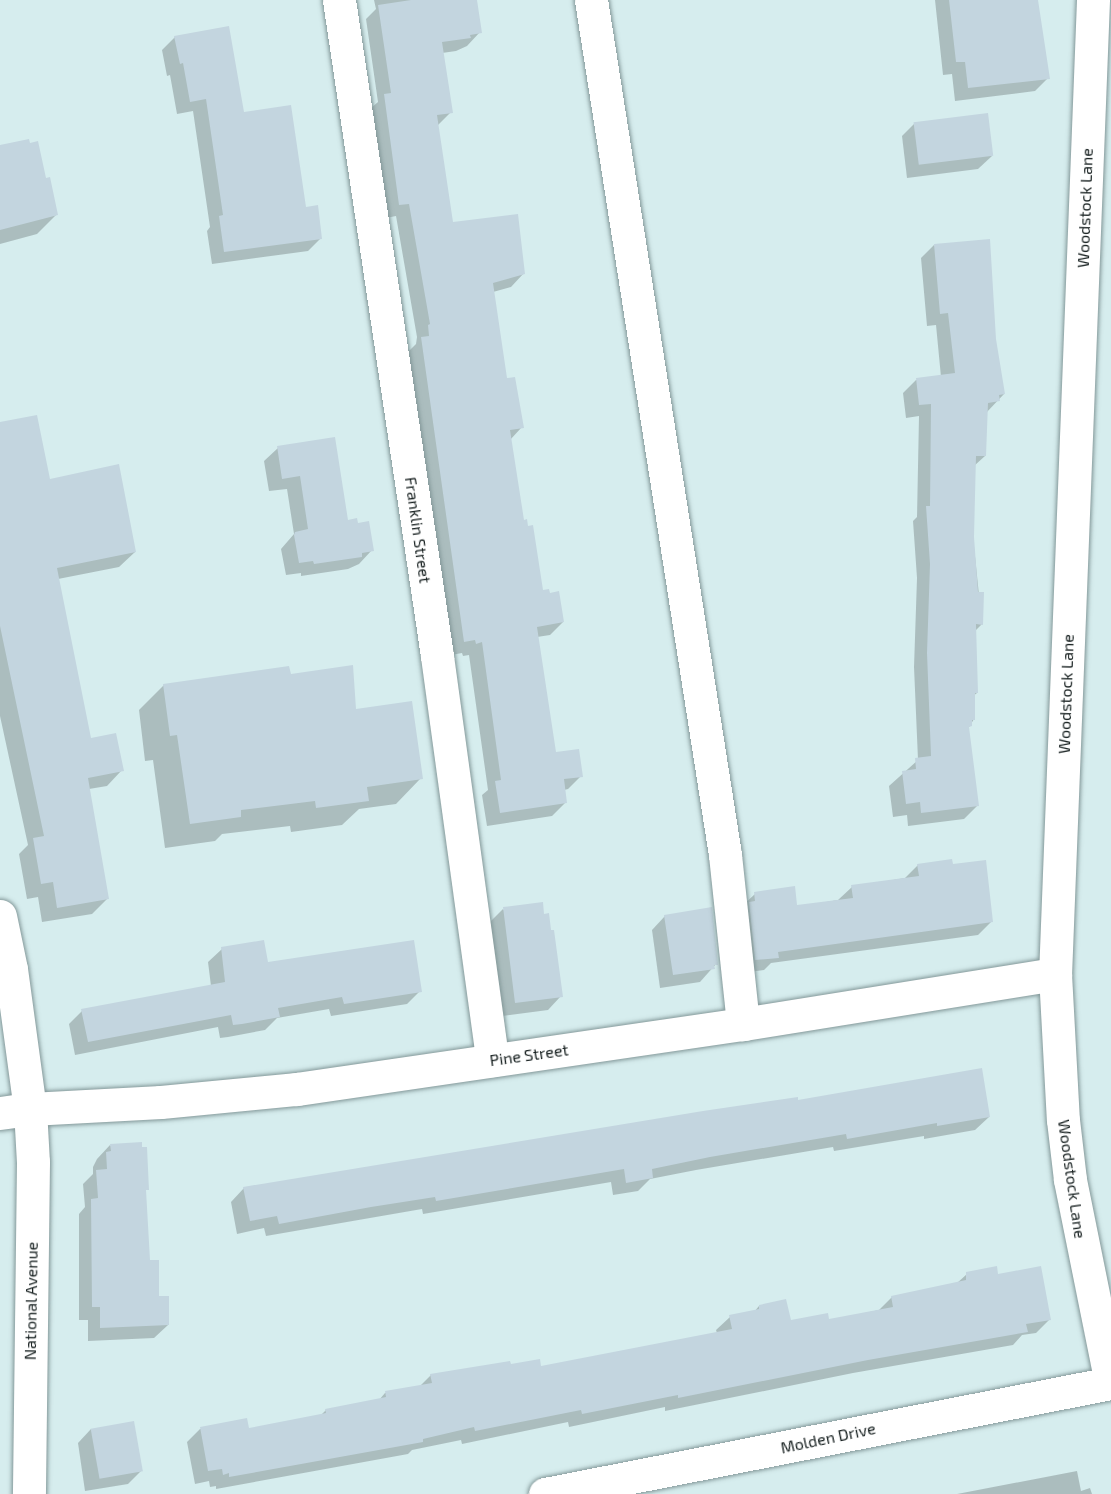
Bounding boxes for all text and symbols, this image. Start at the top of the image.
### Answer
street label: Woodstock Lane [1073,148,1097,268]
street label: Franklin Street [401,476,435,584]
street label: Woodstock Lane [1054,634,1078,754]
street label: Pine Street [488,1040,570,1070]
street label: Woodstock Lane [1054,1118,1090,1240]
street label: National Avenue [20,1241,42,1361]
street label: Molden Drive [779,1419,877,1457]

